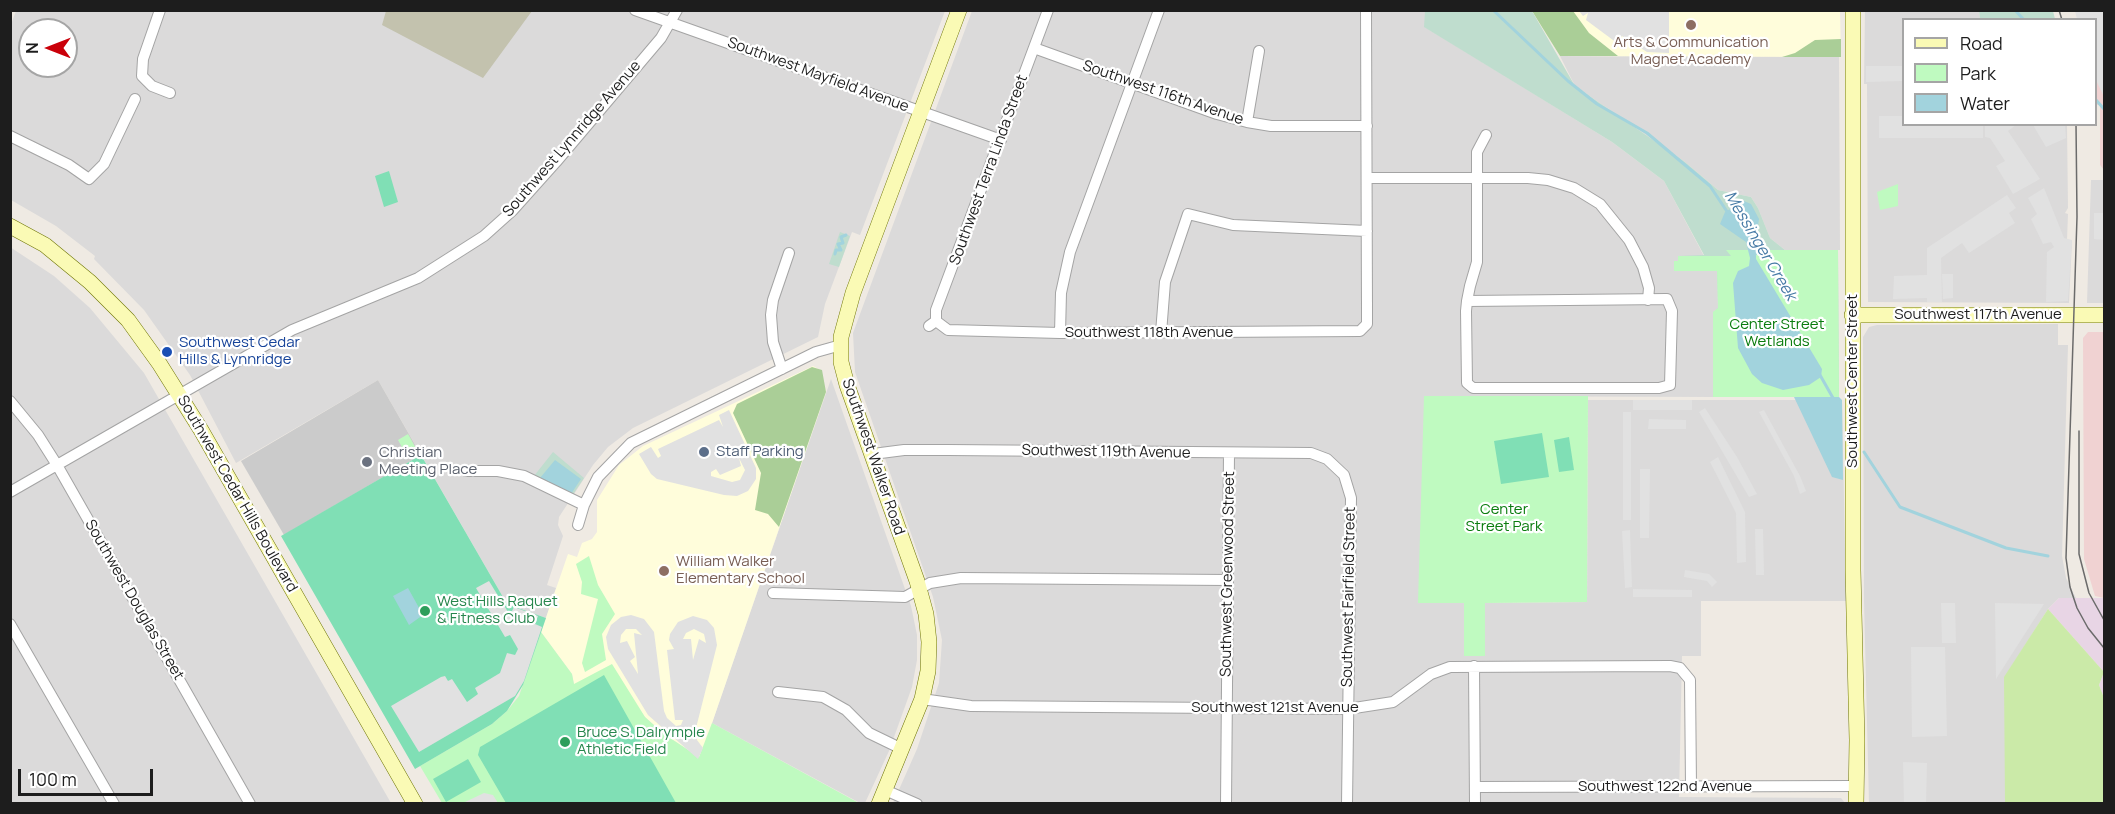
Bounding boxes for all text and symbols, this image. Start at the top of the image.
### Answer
north arrow [18,18,78,78]
marker: Arts & Communication Magnet Academy [1684,18,1698,32]
legend [1902,18,2097,126]
text: Road [1960,31,2003,55]
street label: Southwest Mayfield Avenue [725,34,911,116]
place label: Arts & Communication Magnet Academy [1614,34,1768,69]
text: N [21,42,43,54]
street label: Southwest Lynnridge Avenue [499,57,645,221]
street label: Southwest 116th Avenue [1080,57,1246,129]
text: Park [1960,61,1996,85]
street label: Southwest Terra Linda Street [946,72,1032,268]
text: Water [1960,91,2010,115]
water label: Messinger Creek [1720,188,1800,304]
street label: Southwest Center Street [1844,294,1862,468]
street label: Southwest 117th Avenue [1894,306,2062,324]
park label: Center Street Wetlands [1729,316,1825,351]
street label: Southwest 118th Avenue [1065,324,1233,342]
place label: Southwest Cedar Hills & Lynnridge [179,334,300,369]
marker: Southwest Cedar Hills & Lynnridge [160,345,174,359]
street label: Southwest Walker Road [838,377,908,537]
street label: Southwest Cedar Hills Boulevard [173,392,301,596]
street label: Southwest 119th Avenue [1021,442,1191,462]
place label: Staff Parking [716,443,804,461]
place label: Christian Meeting Place [379,444,477,479]
marker: Staff Parking [697,445,711,459]
marker: Christian Meeting Place [360,455,374,469]
street label: Southwest Greenwood Street [1217,471,1239,677]
park label: Center Street Park [1466,501,1542,536]
street label: Southwest Fairfield Street [1338,507,1360,687]
street label: Southwest Douglas Street [81,517,187,683]
place label: William Walker Elementary School [676,553,805,588]
marker: William Walker Elementary School [657,564,671,578]
place label: West Hills Raquet & Fitness Club [437,593,558,628]
marker: West Hills Raquet & Fitness Club [418,604,432,618]
street label: Southwest 121st Avenue [1191,699,1359,717]
place label: Bruce S. DaIrymple Athletic Field [577,724,705,759]
marker: Bruce S. DaIrymple Athletic Field [558,735,572,749]
scale bar [21,757,156,795]
text: 100 m [29,767,77,791]
street label: Southwest 122nd Avenue [1578,778,1752,796]

